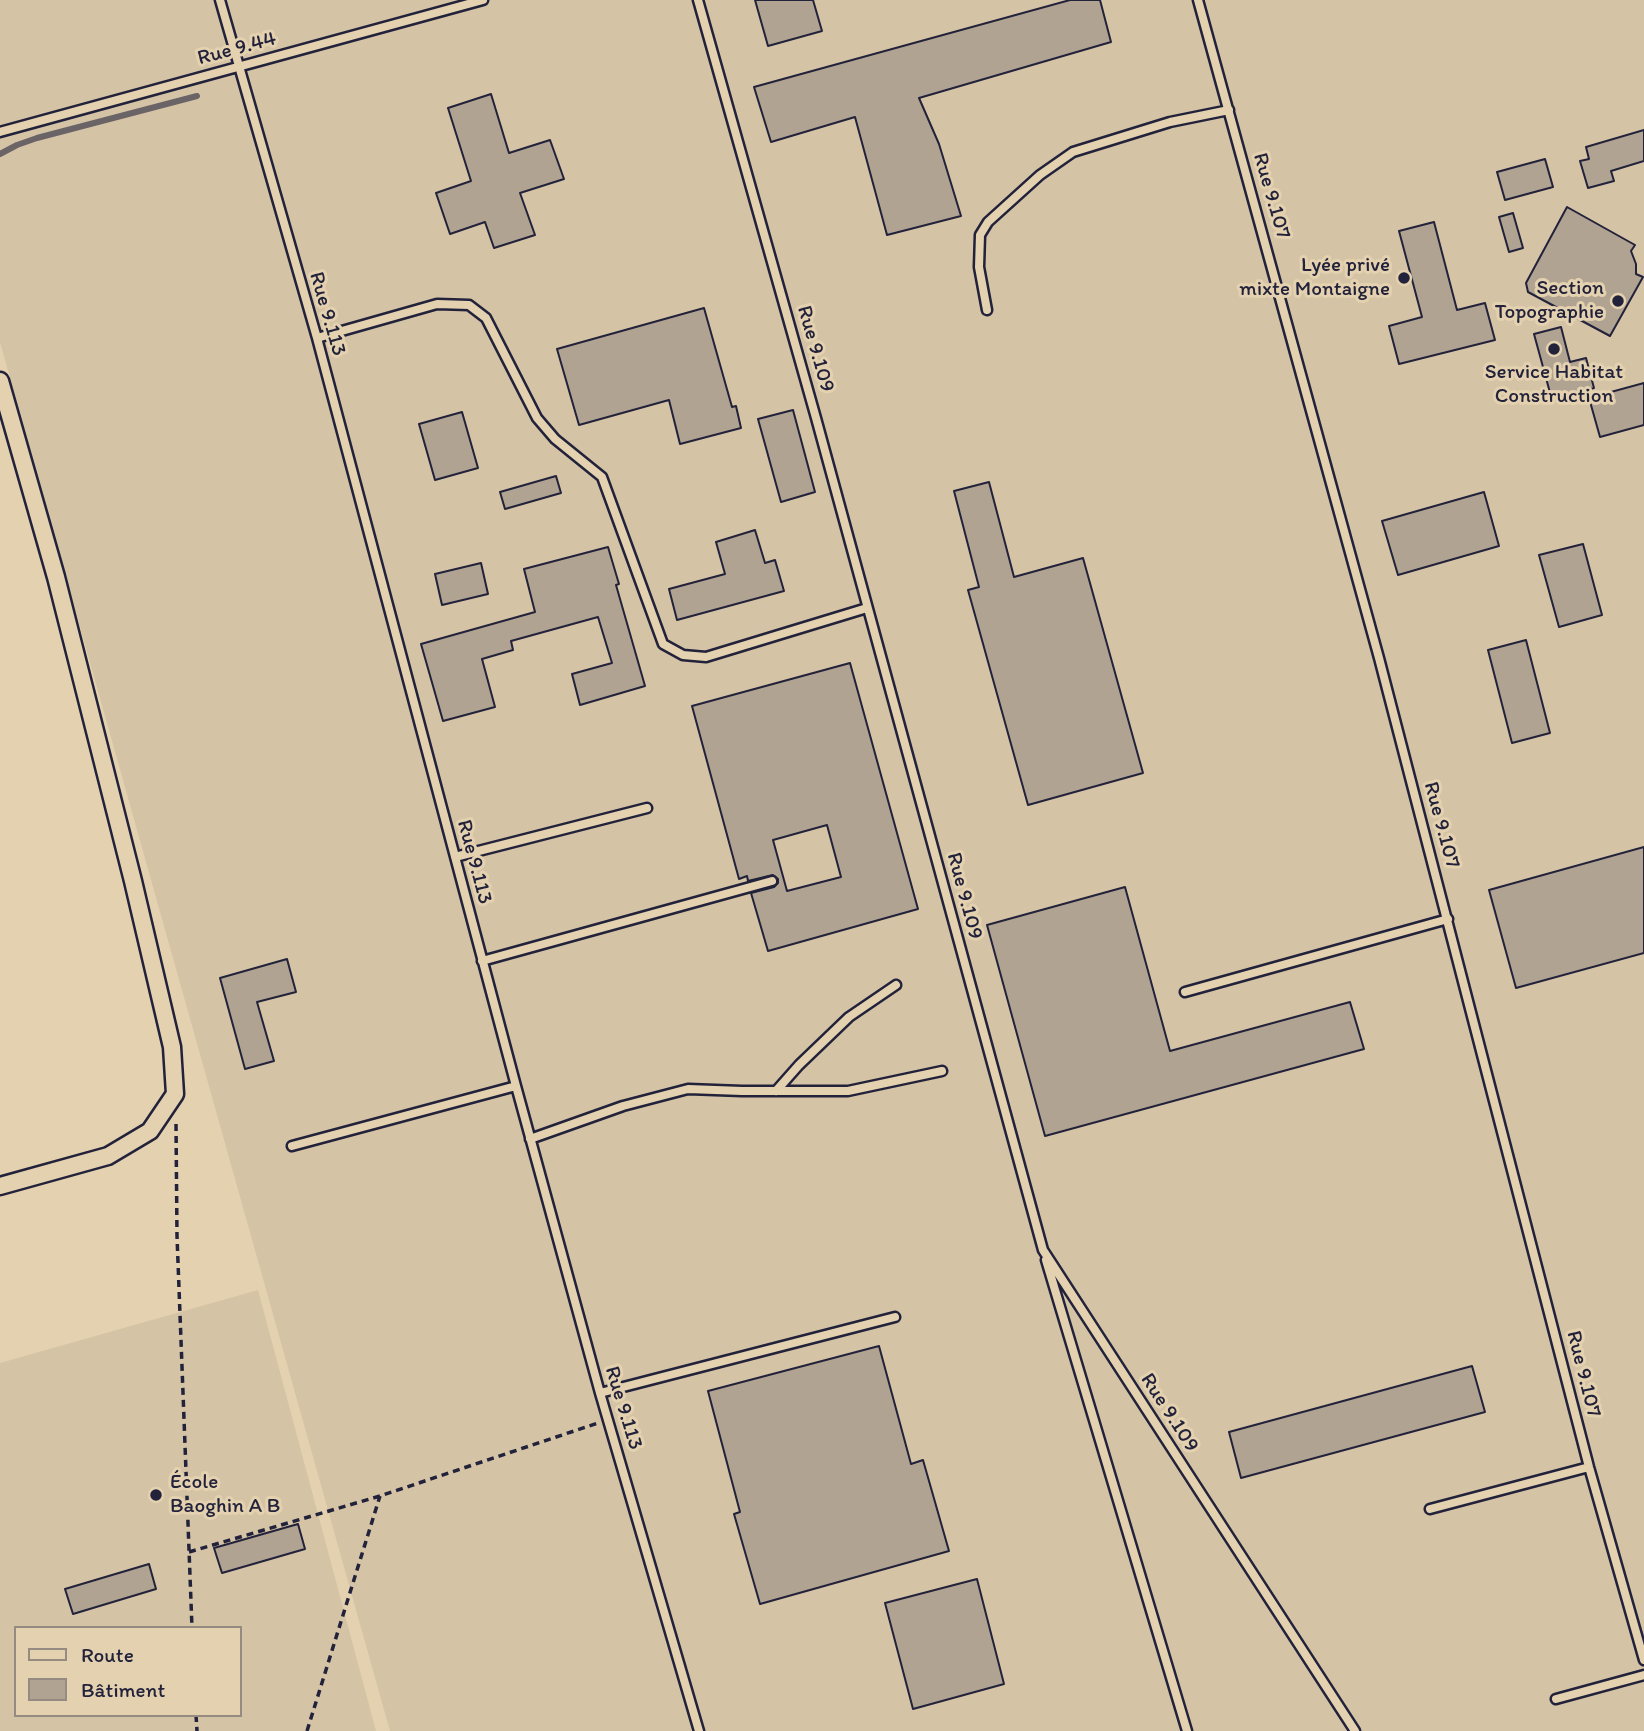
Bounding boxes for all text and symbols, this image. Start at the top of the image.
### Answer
street label: Rue 9.44 [195,26,279,72]
street label: Rue 9.107 [1247,150,1295,242]
place label: Lyée privé mixte Montaigne [1239,253,1390,303]
street label: Rue 9.113 [303,269,351,359]
marker: Lyée privé mixte Montaigne [1396,270,1412,286]
place label: Section Topographie [1495,276,1604,326]
marker: Section Topographie [1610,293,1626,309]
street label: Rue 9.109 [791,303,839,395]
marker: Service Habitat Construction [1546,341,1562,357]
place label: Service Habitat Construction [1485,360,1623,410]
street label: Rue 9.107 [1417,779,1465,871]
street label: Rue 9.113 [451,817,497,907]
street label: Rue 9.109 [940,850,988,942]
street label: Rue 9.107 [1560,1328,1606,1420]
street label: Rue 9.113 [598,1363,648,1453]
street label: Rue 9.109 [1134,1369,1204,1457]
place label: École Baoghin A B [170,1470,280,1520]
marker: École Baoghin A B [148,1487,164,1503]
legend [14,1626,242,1717]
text: Route [81,1642,134,1667]
text: Bâtiment [81,1677,165,1702]

